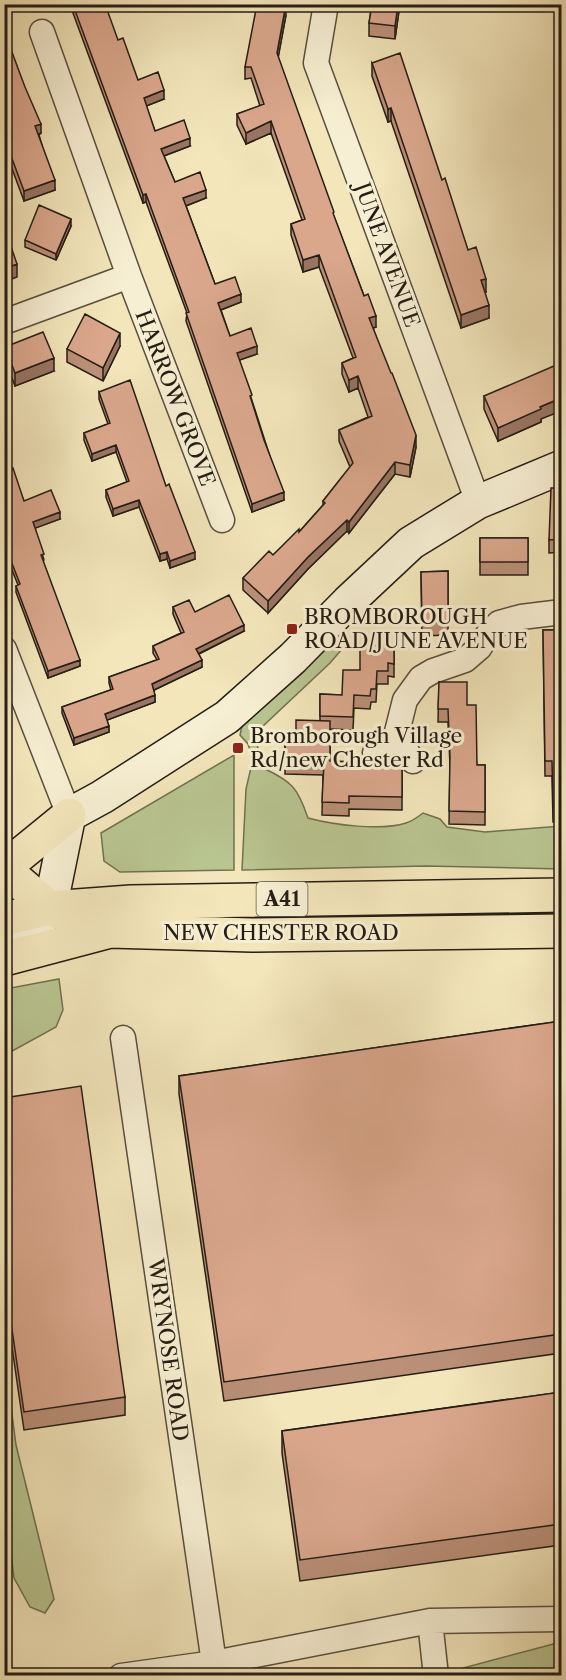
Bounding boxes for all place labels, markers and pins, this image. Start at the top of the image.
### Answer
place label: BROMBOROUGH ROAD/JUNE AVENUE [304,604,528,653]
marker: BROMBOROUGH ROAD/JUNE AVENUE [285,622,299,636]
place label: Bromborough Village Rd/new Chester Rd [250,723,462,772]
marker: Bromborough Village Rd/new Chester Rd [231,741,245,755]

